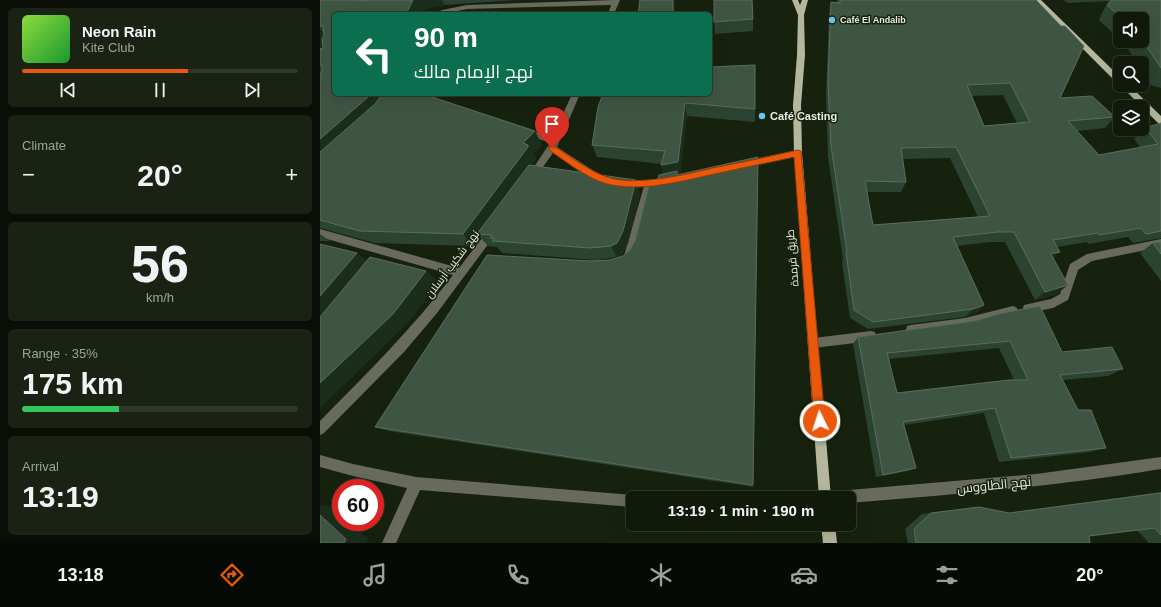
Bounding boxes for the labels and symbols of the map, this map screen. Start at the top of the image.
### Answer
marker: Café El Andalib [827,15,837,25]
place label: Café El Andalib [840,15,906,25]
pin [535,107,569,148]
place label: Café Casting [770,110,837,122]
marker: Café Casting [757,111,767,121]
street label: نهج شكيب أرسلان [422,227,483,301]
street label: طريق قرمدة [784,229,801,287]
position arrow [799,400,841,442]
street label: نهج الطاووس [956,474,1032,497]
speed limit sign: 60 [332,479,384,531]

